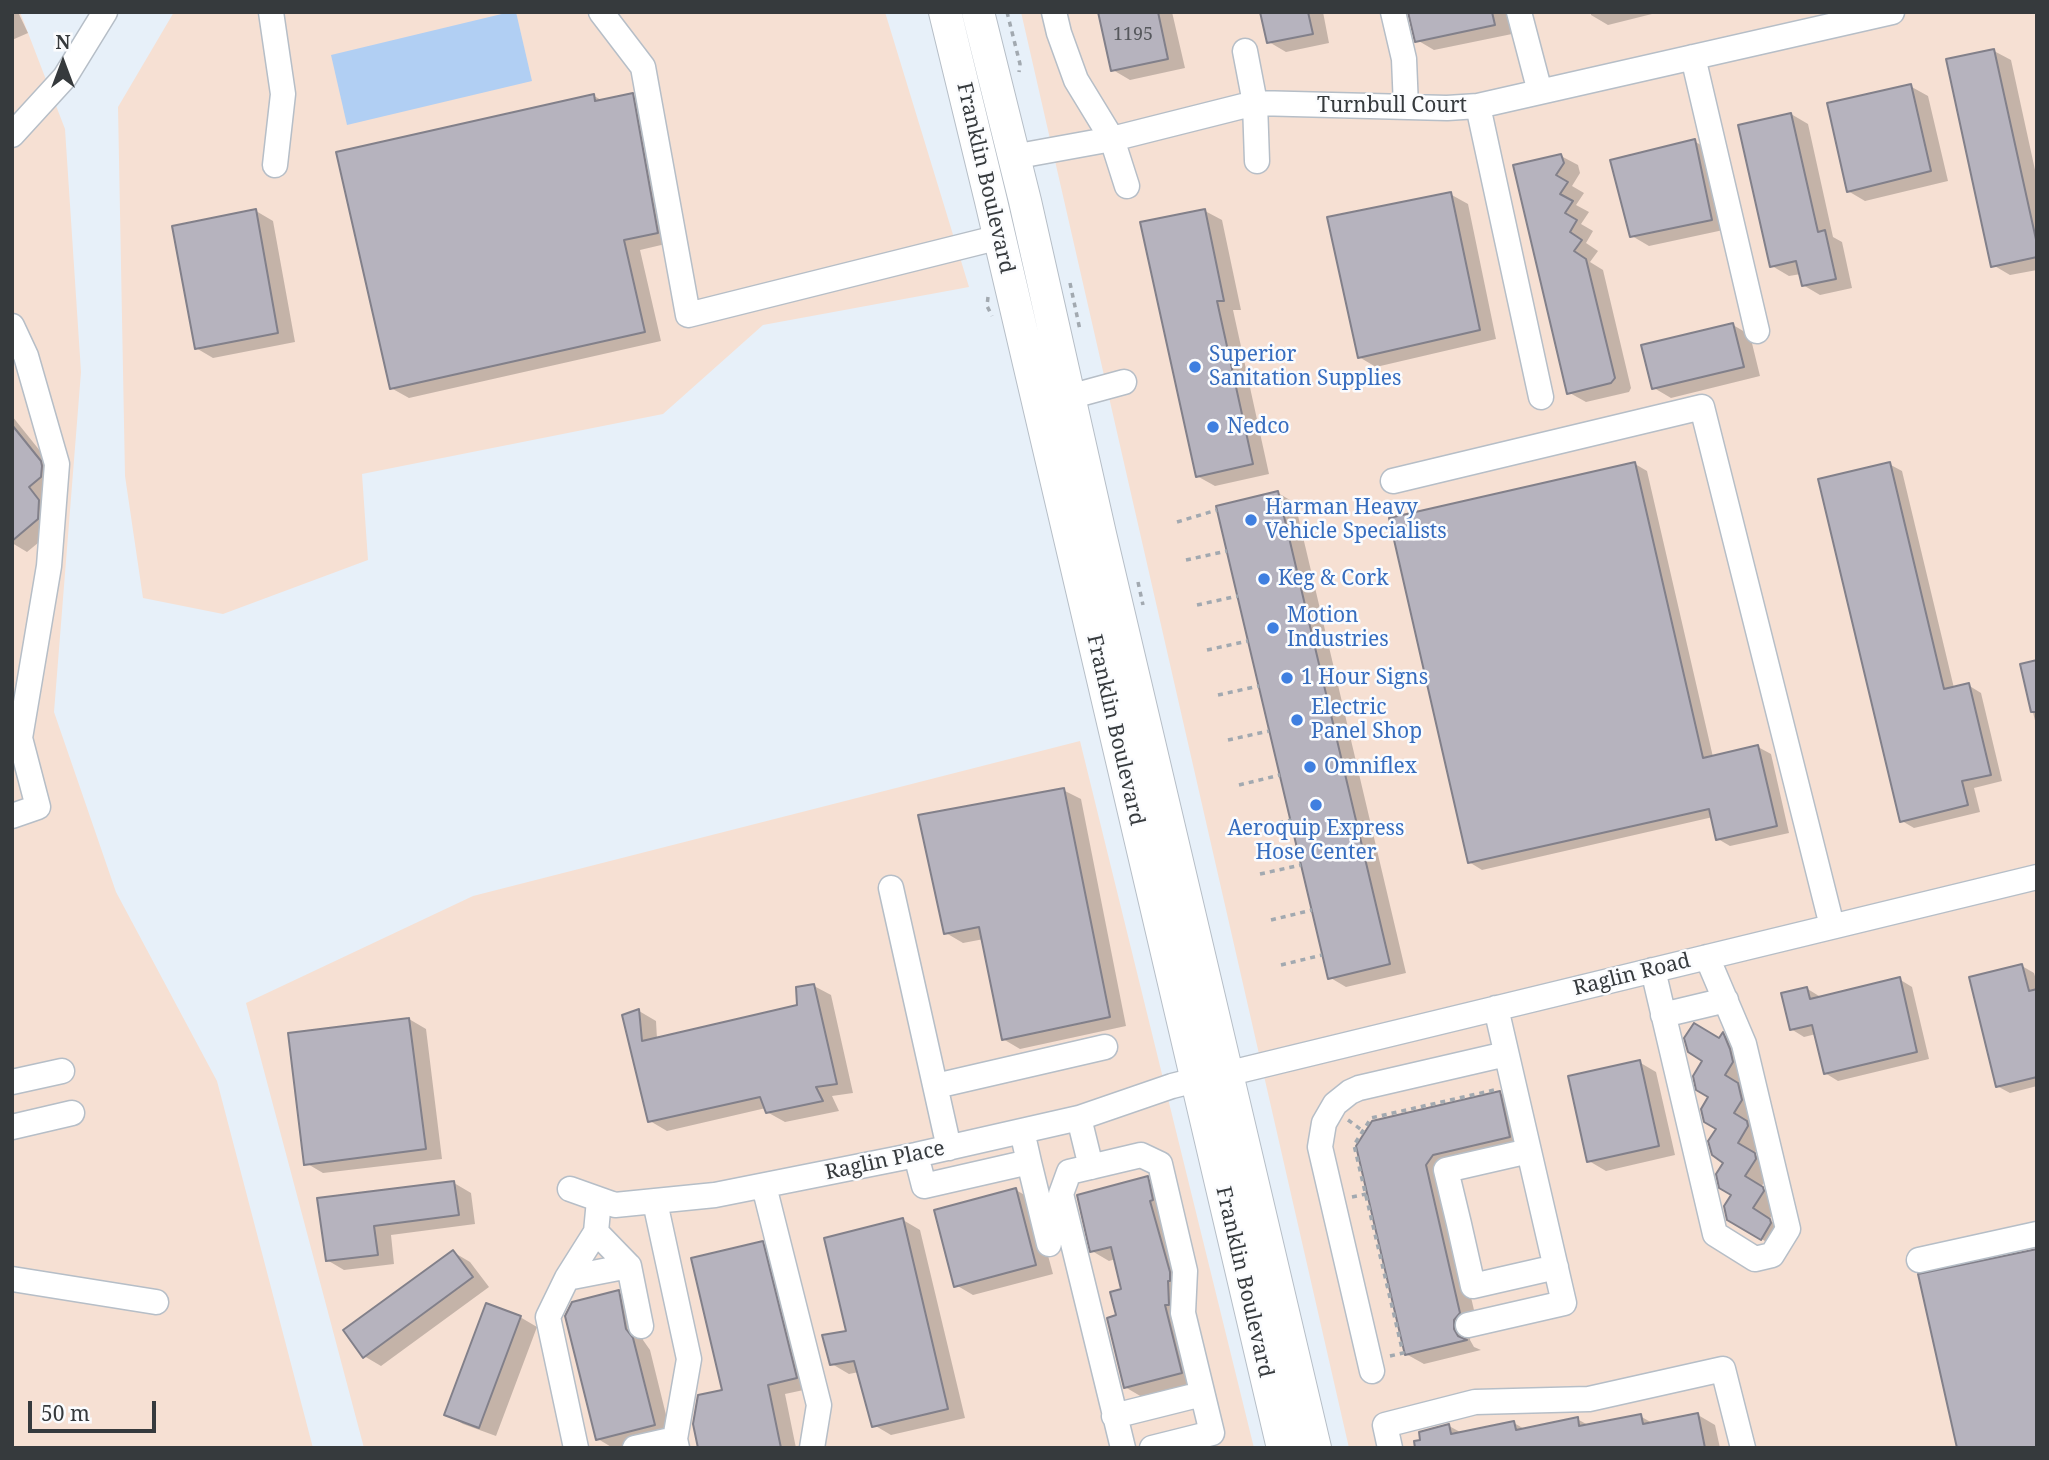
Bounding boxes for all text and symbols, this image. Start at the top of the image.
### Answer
house number: 1195 [1113,24,1153,46]
north arrow [28,28,98,98]
text: N [56,29,70,55]
street label: Franklin Boulevard [951,80,1019,276]
street label: Turnbull Court [1317,93,1467,119]
place label: Superior Sanitation Supplies [1209,342,1401,392]
marker: Superior Sanitation Supplies [1187,359,1203,375]
place label: Nedco [1227,414,1290,440]
marker: Nedco [1205,419,1221,435]
place label: Harman Heavy Vehicle Specialists [1265,495,1447,545]
marker: Harman Heavy Vehicle Specialists [1243,512,1259,528]
place label: Keg & Cork [1278,566,1389,592]
marker: Keg & Cork [1256,571,1272,587]
place label: Motion Industries [1287,603,1389,653]
marker: Motion Industries [1265,620,1281,636]
street label: Franklin Boulevard [1081,632,1149,828]
place label: 1 Hour Signs [1301,665,1428,691]
marker: 1 Hour Signs [1279,670,1295,686]
place label: Electric Panel Shop [1311,695,1422,745]
marker: Electric Panel Shop [1289,712,1305,728]
place label: Omniflex [1324,754,1417,780]
marker: Omniflex [1302,759,1318,775]
marker: Aeroquip Express Hose Center [1308,797,1324,813]
place label: Aeroquip Express Hose Center [1227,816,1405,866]
street label: Raglin Road [1571,948,1693,1002]
street label: Raglin Place [823,1136,947,1186]
street label: Franklin Boulevard [1210,1184,1278,1380]
scale bar [32,1386,159,1430]
text: 50 m [41,1399,90,1427]

